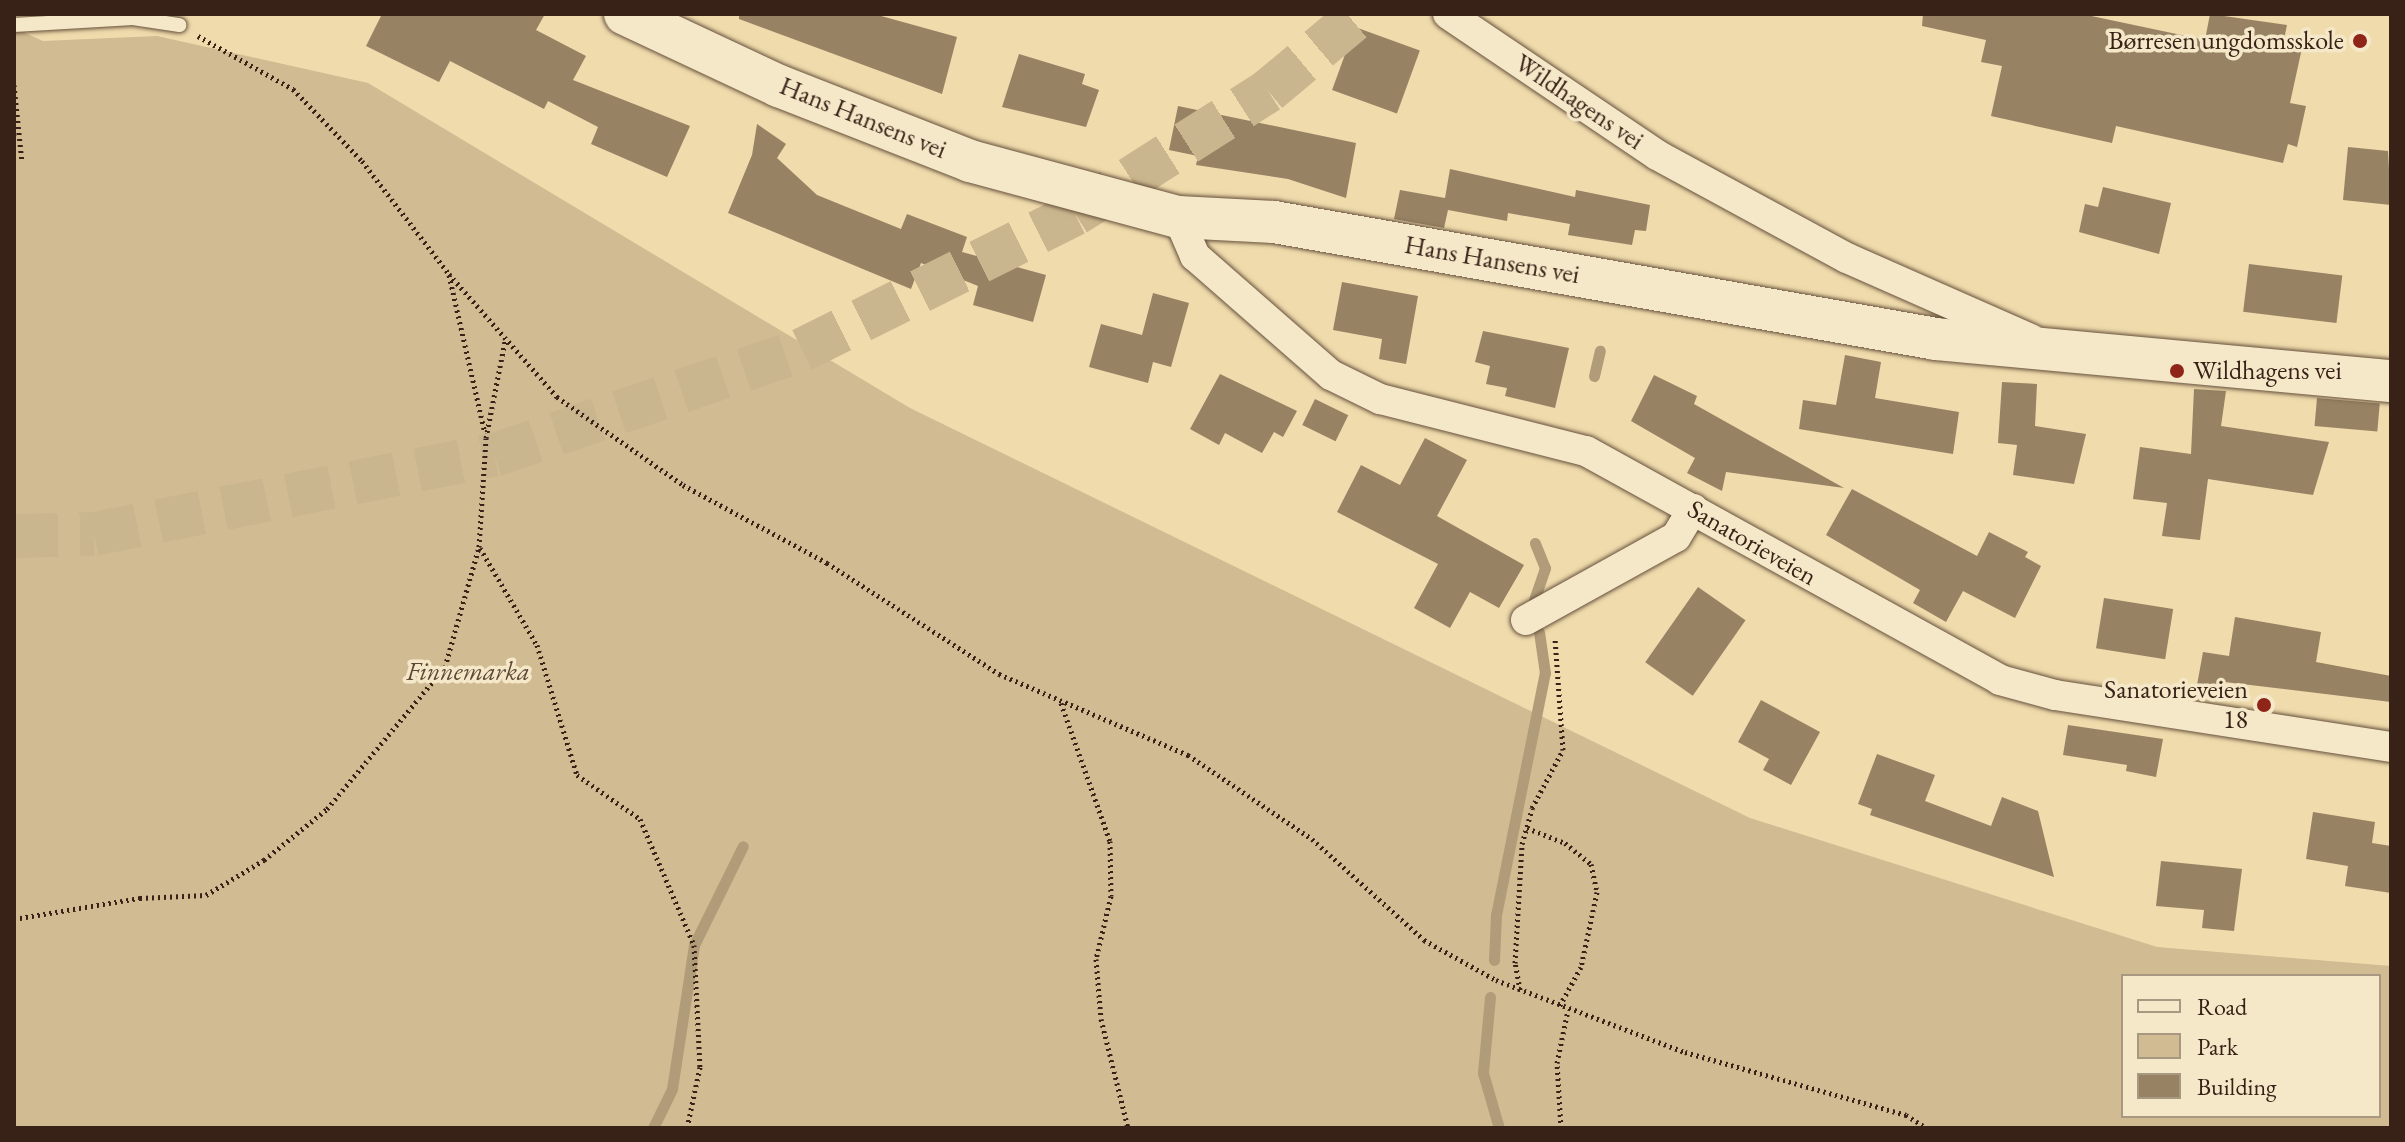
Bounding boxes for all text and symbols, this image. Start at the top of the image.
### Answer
place label: Børresen ungdomsskole [2108,25,2344,57]
marker: Børresen ungdomsskole [2351,32,2369,50]
street label: Wildhagens vei [1509,47,1649,157]
street label: Hans Hansens vei [775,70,951,166]
street label: Hans Hansens vei [1402,229,1582,291]
place label: Wildhagens vei [2193,355,2342,387]
marker: Wildhagens vei [2168,362,2186,380]
street label: Sanatorieveien [1682,494,1822,592]
park label: Finnemarka [406,656,530,688]
place label: Sanatorieveien 18 [2104,674,2248,736]
marker: Sanatorieveien 18 [2255,696,2273,714]
legend [2121,974,2381,1118]
text: Road [2197,991,2247,1022]
text: Park [2197,1031,2238,1062]
text: Building [2197,1071,2277,1102]

